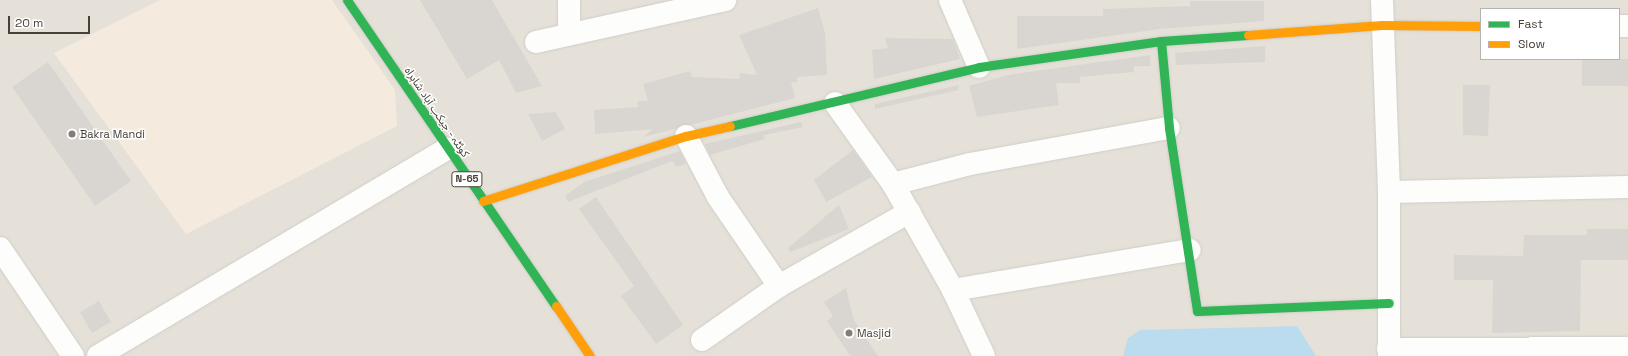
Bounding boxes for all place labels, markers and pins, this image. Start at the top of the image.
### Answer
place label: Bakra Mandi [80,127,145,141]
marker: Bakra Mandi [67,129,77,139]
place label: Masjid [857,326,891,340]
marker: Masjid [844,328,854,338]

